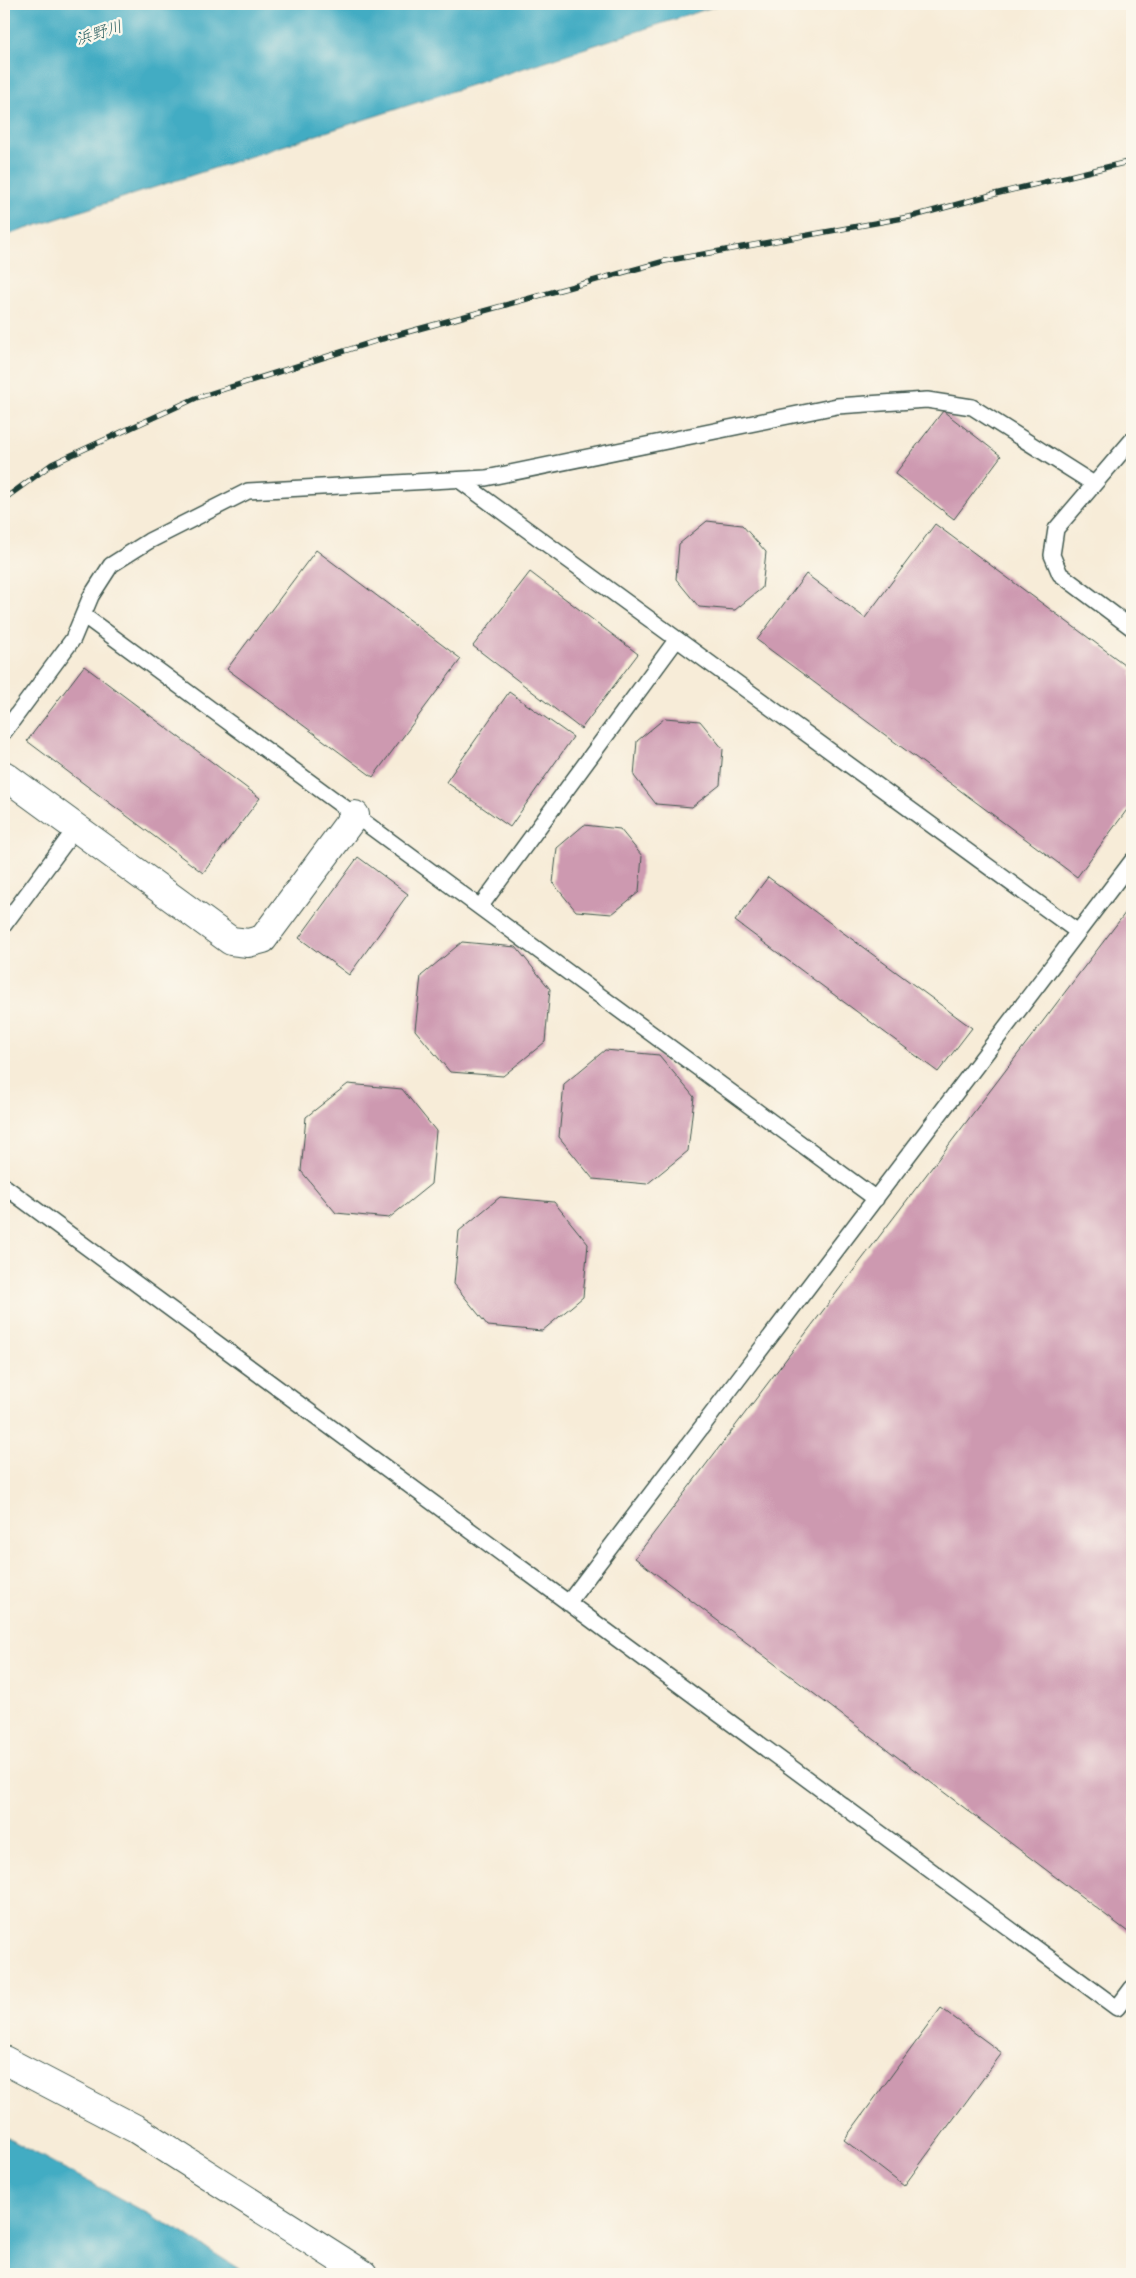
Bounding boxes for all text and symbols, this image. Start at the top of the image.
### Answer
water label: 浜野川 [73,16,125,50]

